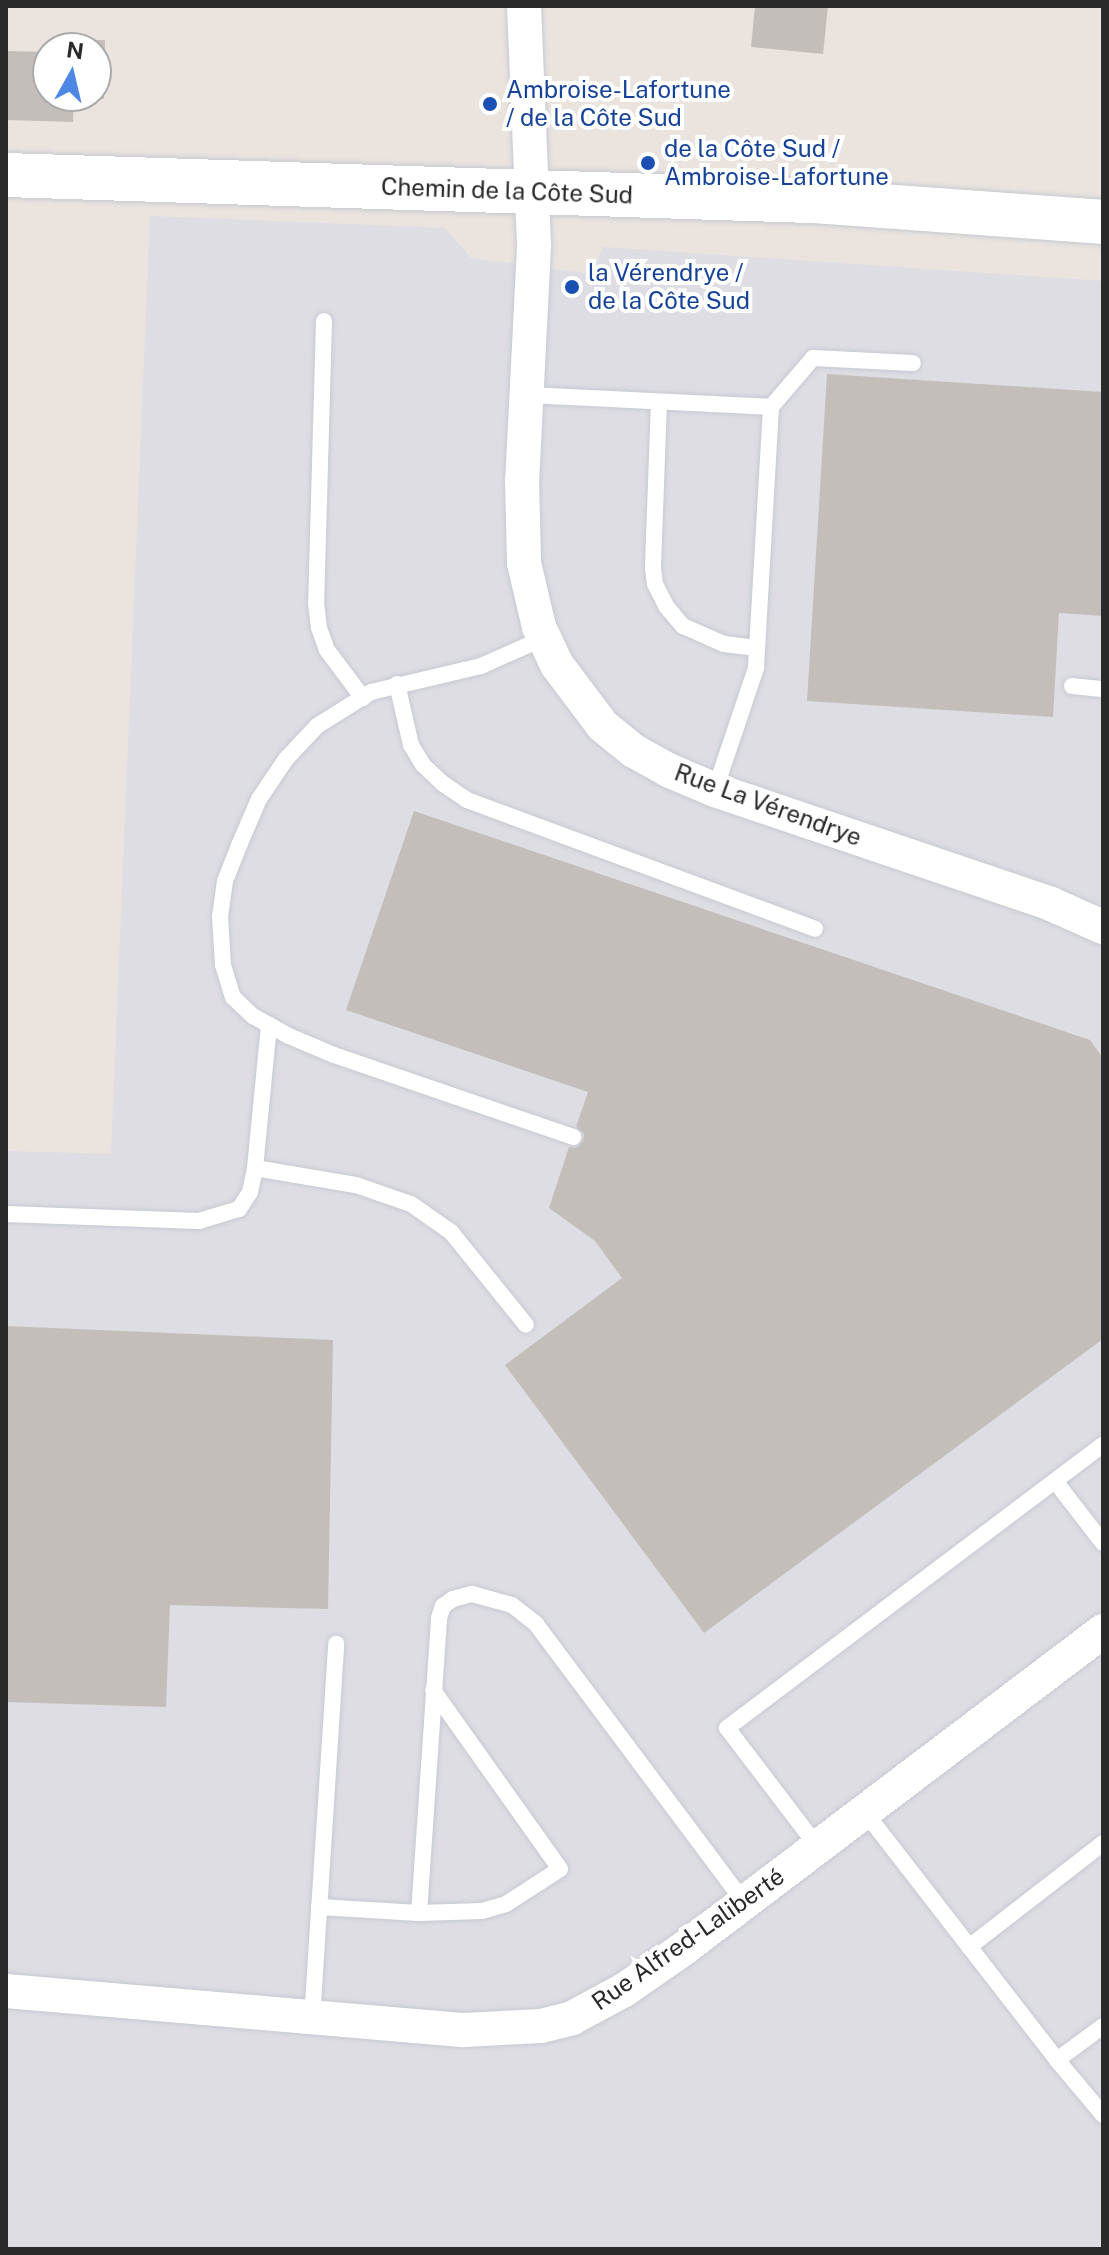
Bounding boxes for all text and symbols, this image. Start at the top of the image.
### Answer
north arrow [32,32,112,112]
text: N [65,36,85,64]
place label: Ambroise-Lafortune / de la Côte Sud [506,76,731,132]
marker: Ambroise-Lafortune / de la Côte Sud [481,95,499,113]
place label: de la Côte Sud / Ambroise-Lafortune [664,135,889,191]
marker: de la Côte Sud / Ambroise-Lafortune [639,154,657,172]
street label: Chemin de la Côte Sud [380,172,634,210]
place label: la Vérendrye / de la Côte Sud [588,259,750,315]
marker: la Vérendrye / de la Côte Sud [563,278,581,296]
street label: Rue La Vérendrye [670,758,866,852]
street label: Rue Alfred-Laliberté [586,1862,790,2016]

